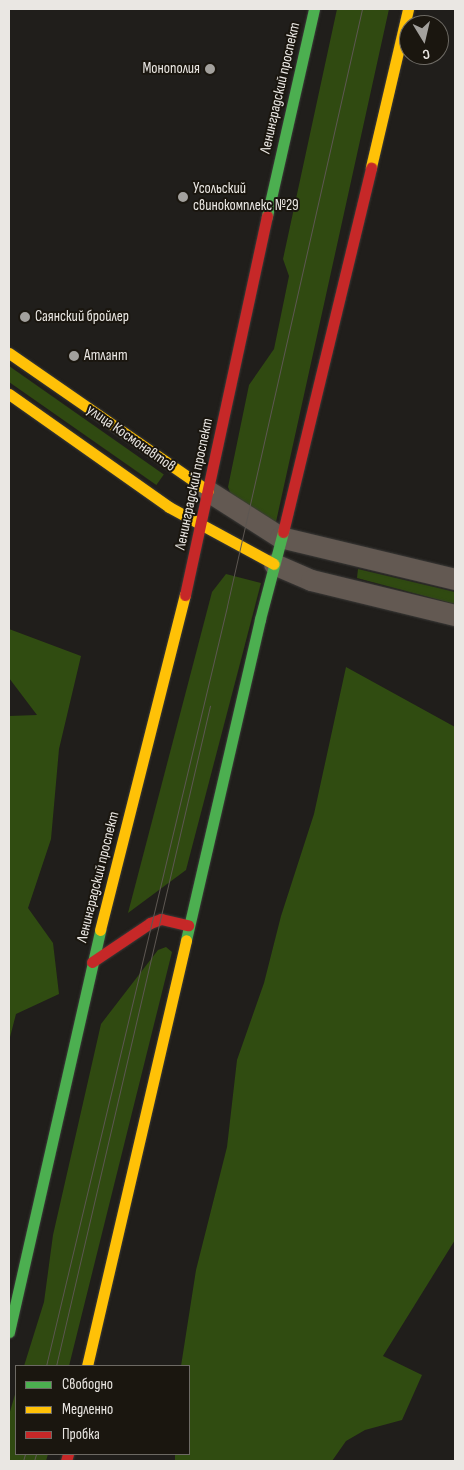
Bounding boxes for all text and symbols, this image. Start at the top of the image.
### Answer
north arrow [399,15,449,65]
street label: Ленинградский проспект [256,21,304,155]
text: С [421,45,431,63]
place label: Монополия [142,60,200,78]
marker: Монополия [204,63,216,75]
place label: Усольский свинокомплекс №29 [193,179,299,214]
marker: Усольский свинокомплекс №29 [177,191,189,203]
place label: Саянский бройлер [35,308,129,326]
marker: Саянский бройлер [19,311,31,323]
place label: Атлант [84,347,128,365]
marker: Атлант [68,350,80,362]
street label: улица Космонавтов [83,401,179,475]
street label: Ленинградский проспект [171,417,217,551]
street label: Ленинградский проспект [73,810,123,944]
legend [15,1365,190,1455]
text: Свободно [62,1375,113,1394]
text: Медленно [62,1400,113,1419]
text: Пробка [62,1425,100,1444]

